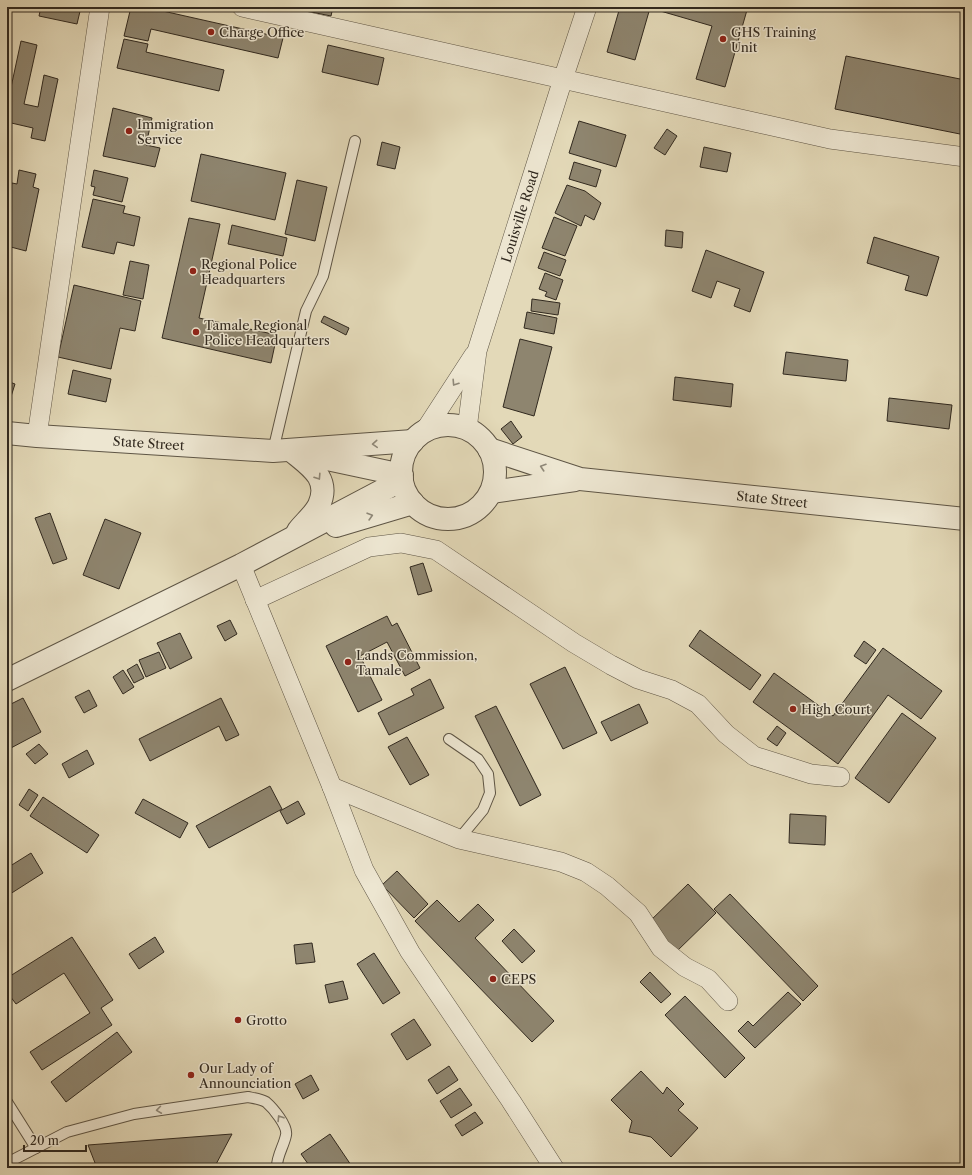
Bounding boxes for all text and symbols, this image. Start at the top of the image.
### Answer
place label: Charge Office [219,24,304,40]
place label: GHS Training Unit [731,24,816,55]
marker: Charge Office [206,27,216,37]
marker: GHS Training Unit [718,34,728,44]
place label: Immigration Service [137,116,214,147]
marker: Immigration Service [124,126,134,136]
street label: Louisville Road [498,168,542,264]
place label: Regional Police Headquarters [201,256,297,287]
marker: Regional Police Headquarters [188,266,198,276]
place label: Tamale Regional Police Headquarters [204,317,330,348]
marker: Tamale Regional Police Headquarters [191,327,201,337]
one-way arrow [453,379,460,386]
street label: State Street [112,433,185,453]
one-way arrow [372,440,378,449]
one-way arrow [540,463,547,472]
one-way arrow [313,473,321,480]
street label: State Street [736,487,809,511]
one-way arrow [366,512,373,521]
place label: Lands Commission, Tamale [356,647,478,678]
marker: Lands Commission, Tamale [343,657,353,667]
place label: High Court [801,701,871,717]
marker: High Court [788,704,798,714]
place label: CEPS [501,971,537,987]
marker: CEPS [488,974,498,984]
place label: Grotto [246,1012,287,1028]
marker: Grotto [233,1015,243,1025]
place label: Our Lady of Announciation [198,1060,291,1091]
marker: Our Lady of Announciation [186,1070,196,1080]
one-way arrow [156,1105,162,1114]
one-way arrow [277,1115,284,1122]
scale bar [24,1127,86,1153]
text: 20 m [30,1133,59,1148]

